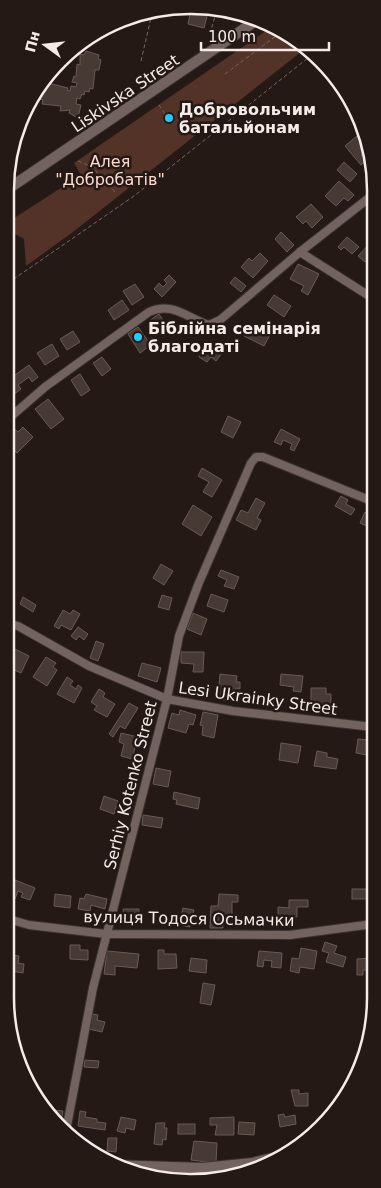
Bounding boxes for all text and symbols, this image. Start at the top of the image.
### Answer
north arrow [20,20,70,70]
scale bar [201,20,328,52]
text: 100 m [208,28,256,46]
text: Пн [22,29,43,54]
street label: Liskivska Street [68,50,183,136]
place label: Добровольчим батальйонам [179,100,316,137]
marker: Добровольчим батальйонам [163,112,175,124]
park label: Алея "Добробатів" [55,152,165,189]
place label: Біблійна семінарія благодаті [148,319,321,356]
marker: Біблійна семінарія благодаті [132,331,144,343]
street label: Lesi Ukrainky Street [177,678,339,719]
street label: Serhiy Kotenko Street [100,699,161,872]
street label: вулиця Тодося Осьмачки [83,907,295,930]

